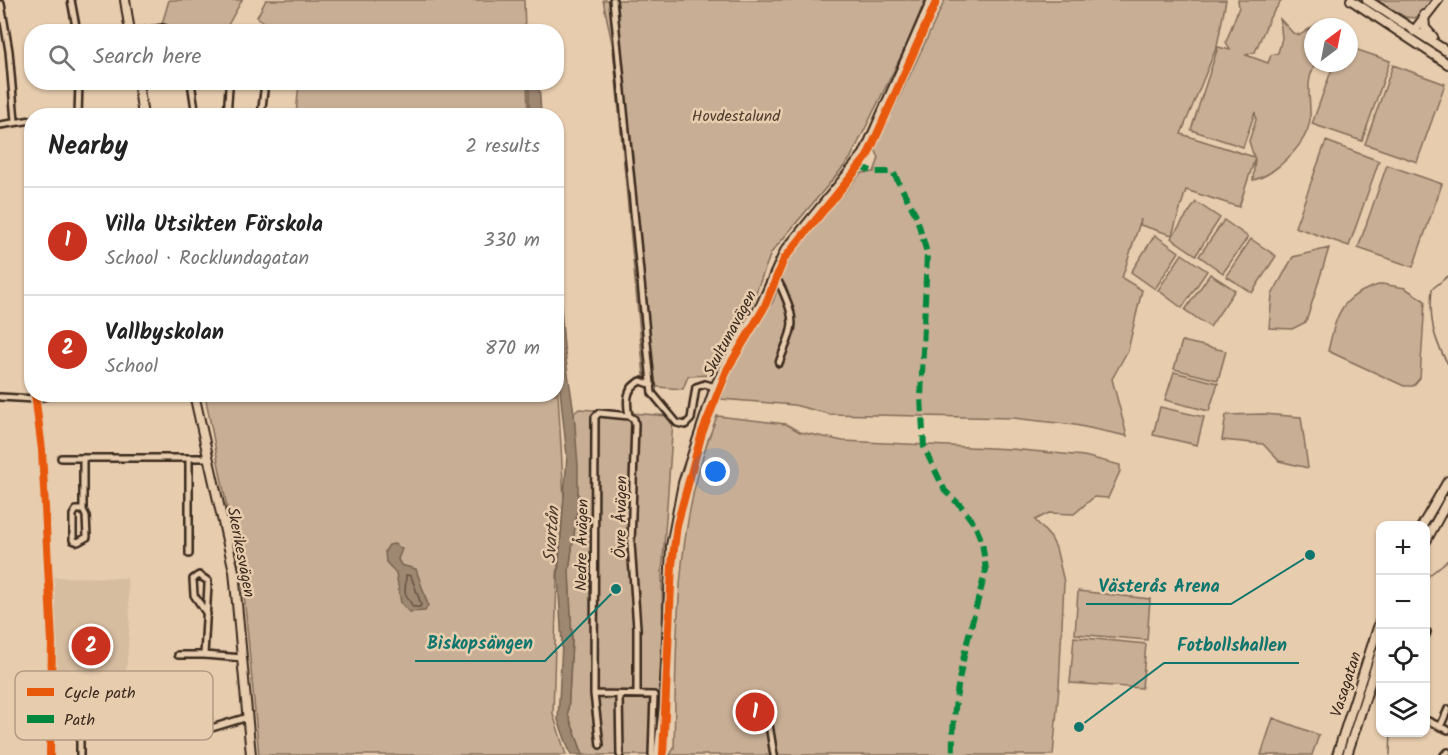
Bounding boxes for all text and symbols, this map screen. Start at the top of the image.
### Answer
north arrow [1304,18,1358,72]
search box [24,24,564,90]
text: Search here [93,40,201,75]
icon: search [45,41,78,74]
park label: Hovdestalund [692,104,781,129]
text: Nearby [48,126,128,168]
text: 2 results [465,131,540,163]
text: Villa Utsikten Förskola [105,208,323,243]
text: 1 [64,225,71,257]
text: 330 m [483,225,540,257]
text: School · Rocklundagatan [105,243,309,275]
street label: Skultunavägen [697,286,764,382]
text: Vallbyskolan [105,316,224,351]
text: 2 [62,333,73,365]
text: 870 m [485,333,540,365]
text: School [105,351,158,383]
your location [701,457,730,486]
street label: Övre Åvägen [608,475,635,559]
street label: Nedre Åvägen [569,499,596,591]
water label: Svartån [536,504,569,564]
street label: Skerikesvägen [220,505,262,600]
map controls [1376,521,1430,737]
button: + [1376,521,1430,575]
callout: Västerås Arena [1086,568,1231,604]
text: Västerås Arena [1098,573,1220,602]
button: − [1376,575,1430,629]
pin: 2 [72,624,110,668]
callout: Biskopsängen [415,625,545,661]
callout: Fotbollshallen [1164,627,1299,663]
button: locate [1376,629,1430,683]
text: Biskopsängen [427,630,533,659]
text: Fotbollshallen [1177,632,1287,661]
street label: Vasagatan [1324,648,1369,721]
legend [15,671,213,740]
text: Cycle path [64,681,136,706]
button: layers [1376,683,1430,737]
pin: 1 [736,690,774,734]
text: Path [64,708,95,733]

